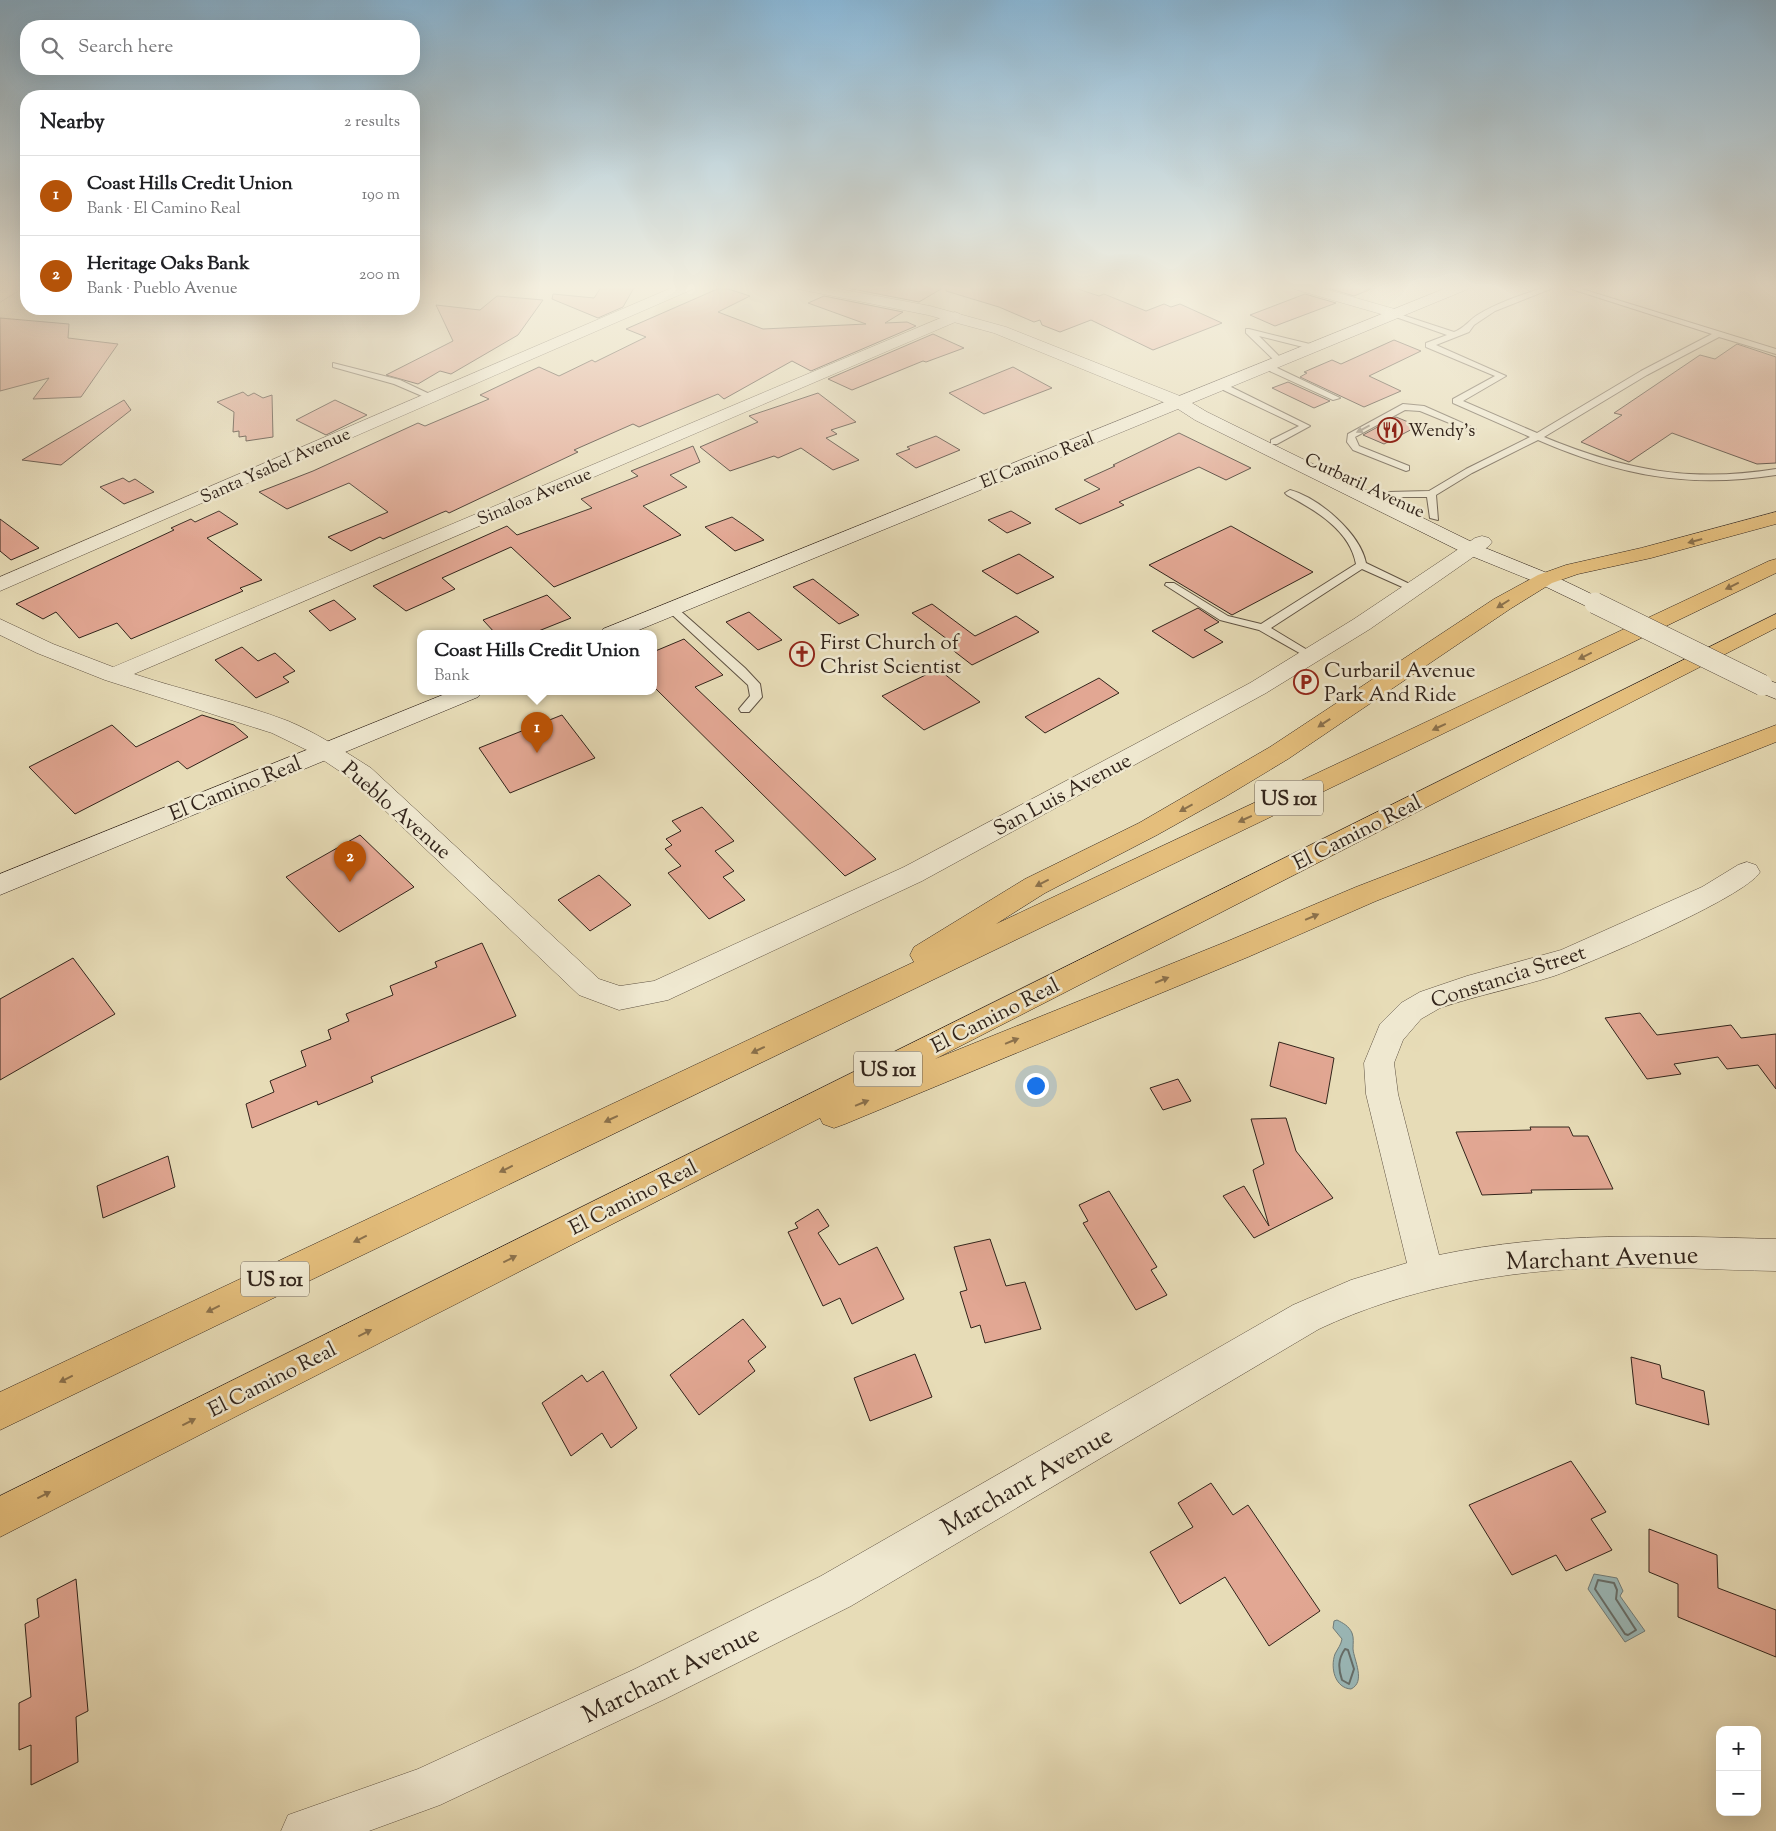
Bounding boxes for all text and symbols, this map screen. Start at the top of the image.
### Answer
search box [20,20,420,75]
icon: search [38,34,66,62]
text: Search here [78,34,173,61]
text: Nearby [40,108,105,138]
text: 2 results [344,111,400,134]
text: Coast Hills Credit Union [87,171,293,198]
text: 1 [53,184,59,207]
text: 190 m [362,184,400,207]
text: Bank · El Camino Real [87,198,241,221]
text: Heritage Oaks Bank [87,251,250,278]
text: 2 [52,264,60,287]
text: 200 m [359,264,400,287]
text: Bank · Pueblo Avenue [87,278,237,301]
restaurant icon: Wendy's [1377,417,1403,443]
place label: Wendy's [1408,419,1475,445]
street label: Santa Ysabel Avenue [197,422,355,512]
one-way arrow [1356,425,1370,433]
street label: El Camino Real [977,427,1098,496]
street label: Curbaril Avenue [1300,448,1429,526]
street label: Sinaloa Avenue [474,462,596,534]
one-way arrow [1688,537,1703,545]
one-way arrow [1725,583,1739,591]
one-way arrow [1497,599,1510,609]
place label: First Church of Christ Scientist [820,629,961,683]
popup [417,630,657,695]
text: Coast Hills Credit Union [434,638,640,665]
church icon: First Church of Christ Scientist [789,641,815,667]
one-way arrow [1578,652,1593,661]
place label: Curbaril Avenue Park And Ride [1324,657,1476,711]
text: Bank [434,665,470,688]
parking icon: Curbaril Avenue Park And Ride [1293,669,1319,695]
pin: 1 [521,712,553,753]
one-way arrow [1317,718,1331,728]
one-way arrow [1432,723,1446,731]
street label: San Luis Avenue [988,747,1137,845]
street label: El Camino Real [165,750,307,830]
street label: Pueblo Avenue [334,755,457,868]
road number: US 101 [1255,780,1323,816]
street label: El Camino Real [1288,788,1427,879]
one-way arrow [1179,804,1193,812]
one-way arrow [1238,815,1252,823]
pin: 2 [334,841,366,882]
one-way arrow [1035,879,1049,887]
one-way arrow [1305,912,1319,920]
street label: Constancia Street [1427,939,1590,1017]
street label: El Camino Real [926,971,1065,1062]
one-way arrow [1155,975,1169,983]
one-way arrow [1005,1037,1019,1045]
one-way arrow [751,1047,765,1055]
road number: US 101 [854,1052,922,1086]
your location [1023,1073,1049,1099]
one-way arrow [854,1098,869,1106]
one-way arrow [604,1116,618,1124]
street label: El Camino Real [564,1153,703,1244]
one-way arrow [499,1165,513,1173]
one-way arrow [353,1235,367,1243]
street label: Marchant Avenue [1505,1239,1699,1281]
one-way arrow [503,1255,517,1263]
road number: US 101 [241,1262,309,1296]
one-way arrow [206,1305,220,1313]
one-way arrow [358,1328,372,1336]
street label: El Camino Real [203,1335,342,1426]
one-way arrow [59,1375,74,1383]
one-way arrow [181,1418,196,1426]
street label: Marchant Avenue [935,1419,1120,1546]
one-way arrow [36,1491,51,1499]
street label: Marchant Avenue [577,1617,766,1734]
map controls [1716,1726,1761,1816]
button: + [1716,1726,1761,1771]
button: − [1716,1771,1761,1816]

